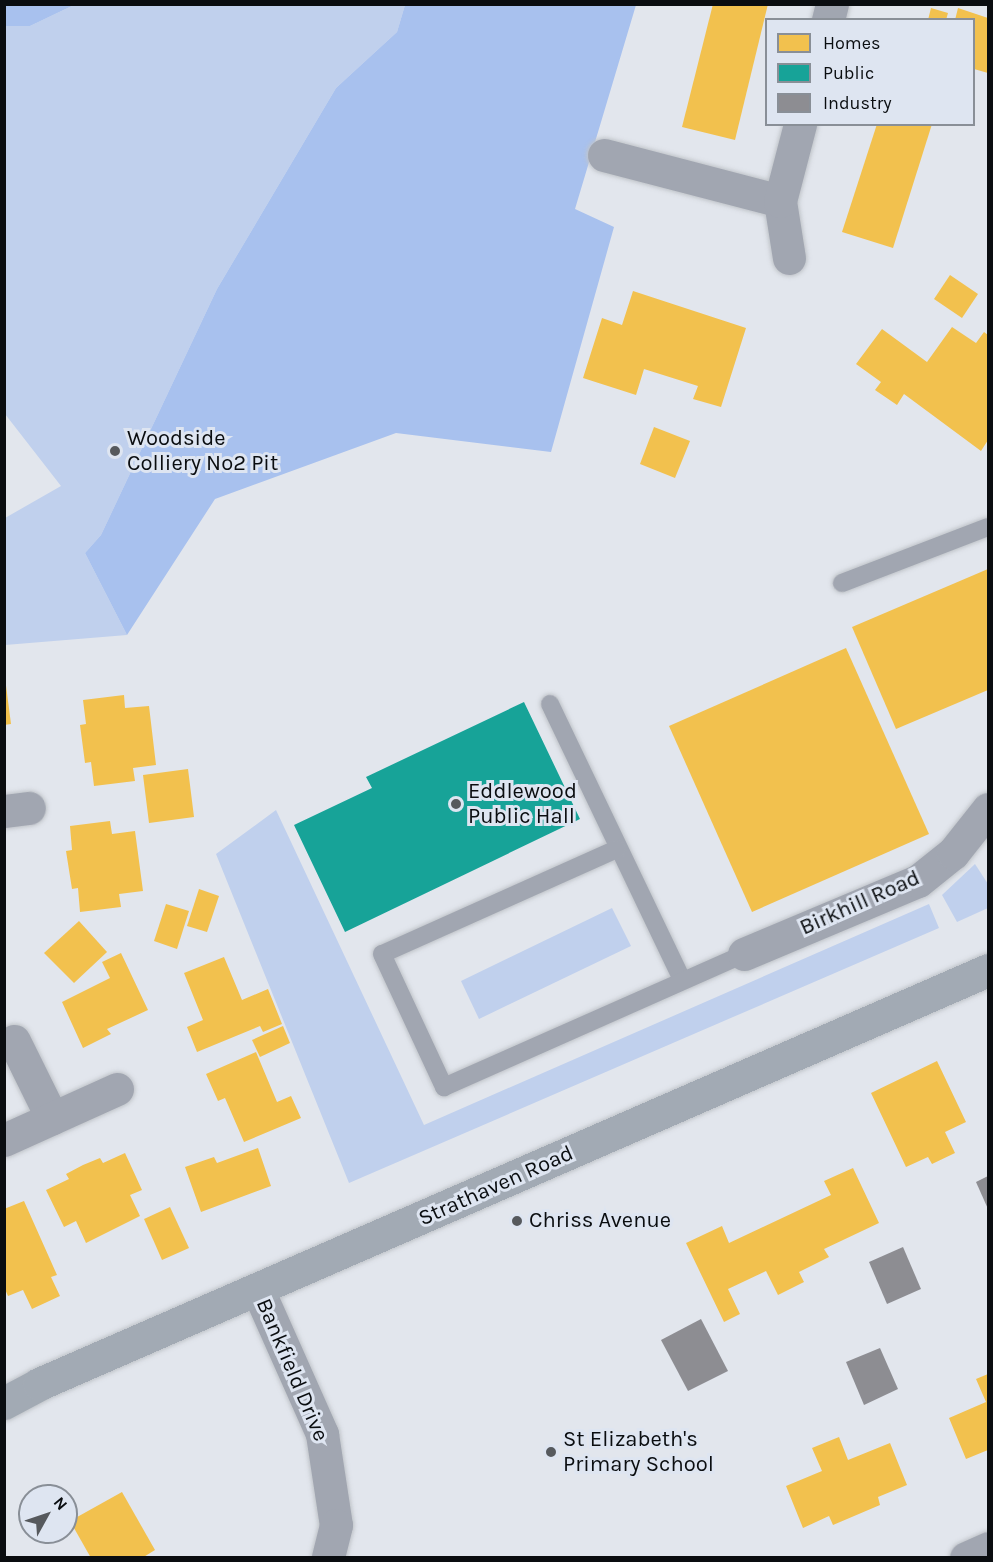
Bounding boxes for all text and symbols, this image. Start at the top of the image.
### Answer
legend [765,18,975,126]
text: Homes [823,32,880,54]
text: Public [823,62,874,84]
text: Industry [823,92,892,114]
place label: Woodside Colliery No2 Pit [127,425,278,476]
marker: Woodside Colliery No2 Pit [108,444,122,458]
place label: Eddlewood Public Hall [468,778,577,830]
marker: Eddlewood Public Hall [449,797,463,811]
street label: Birkhill Road [796,865,924,941]
street label: Strathaven Road [414,1140,578,1232]
place label: Chriss Avenue [529,1208,671,1234]
marker: Chriss Avenue [510,1214,524,1228]
street label: Bankfield Drive [250,1295,334,1445]
place label: St Elizabeth's Primary School [563,1426,714,1478]
marker: St Elizabeth's Primary School [544,1445,558,1459]
north arrow [18,1484,78,1544]
text: N [50,1493,72,1514]

